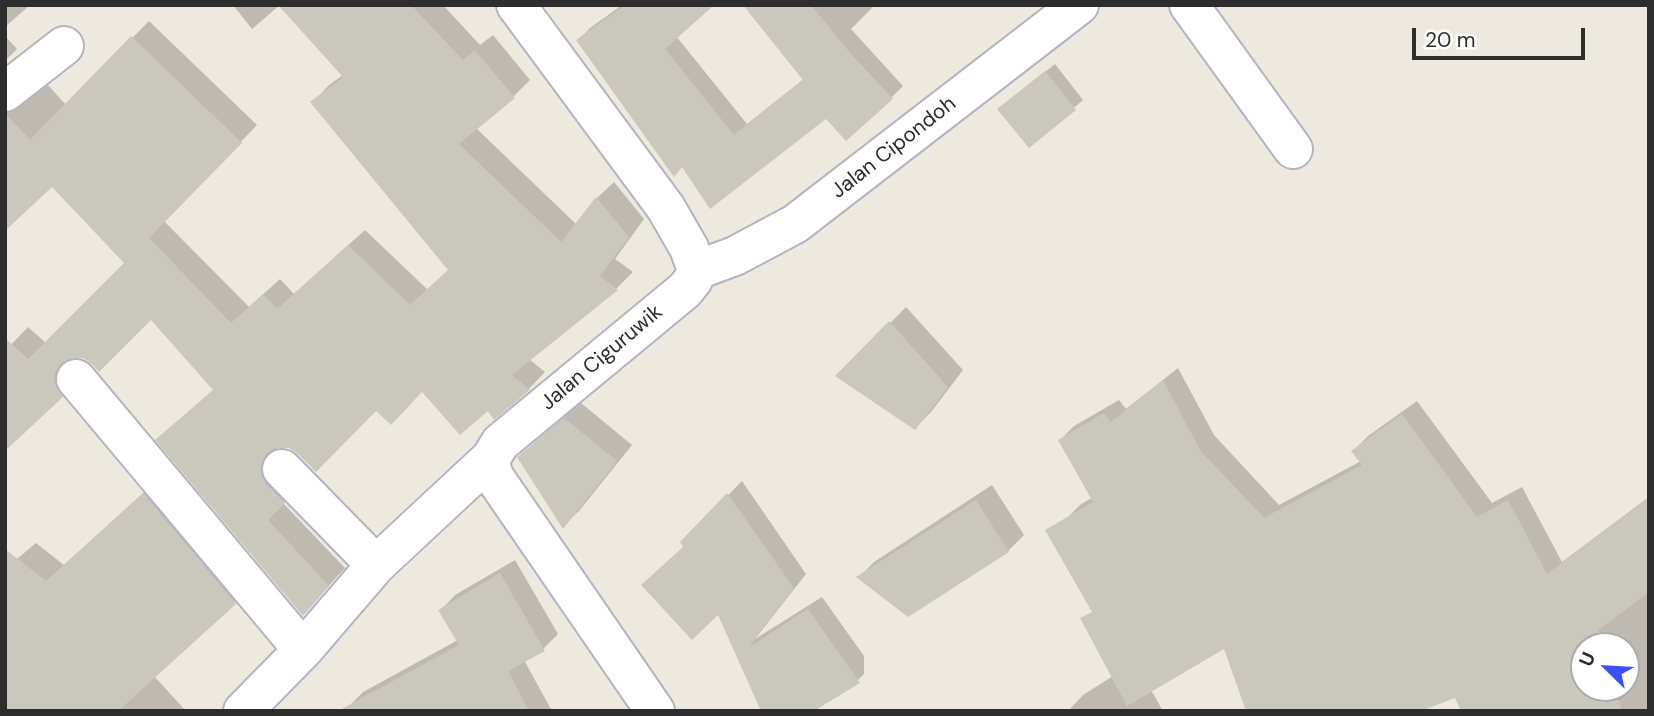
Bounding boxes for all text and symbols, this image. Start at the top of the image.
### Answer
scale bar [1416,14,1589,58]
text: 20 m [1425,26,1476,54]
street label: Jalan Cipondoh [827,92,961,204]
street label: Jalan Ciguruwik [536,300,668,416]
north arrow [1570,632,1640,702]
text: U [1573,648,1601,670]

